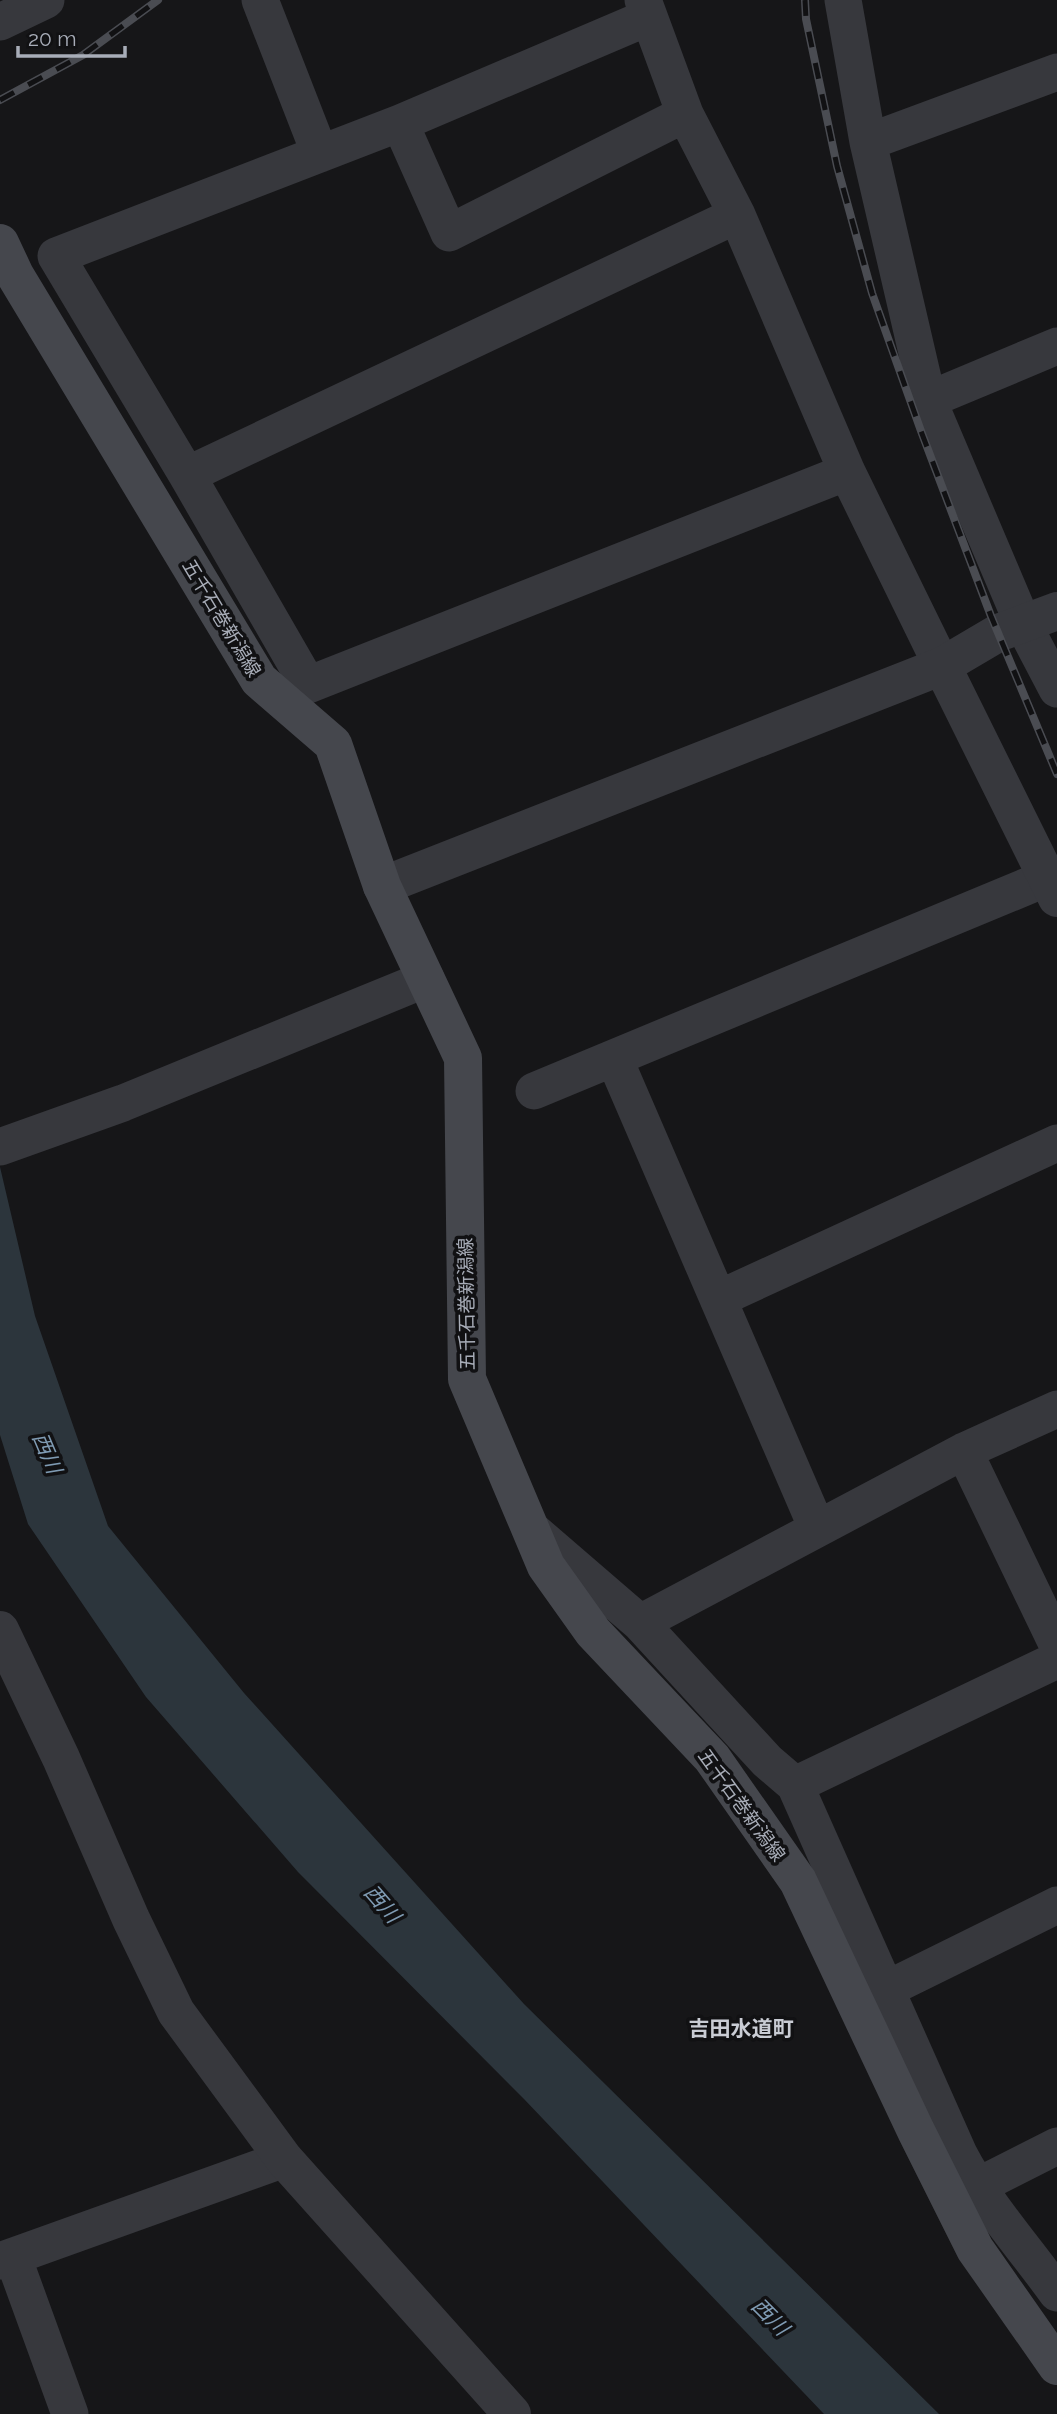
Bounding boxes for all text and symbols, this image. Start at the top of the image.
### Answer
scale bar [18,14,124,58]
text: 20 m [28,26,76,51]
street label: 五千石巻新潟線 [178,555,266,681]
street label: 五千石巻新潟線 [454,1237,478,1371]
water label: 西川 [28,1429,68,1479]
street label: 五千石巻新潟線 [694,1745,790,1865]
water label: 西川 [359,1880,407,1929]
district label: 吉田水道町 [689,2016,794,2041]
water label: 西川 [747,2293,795,2342]

